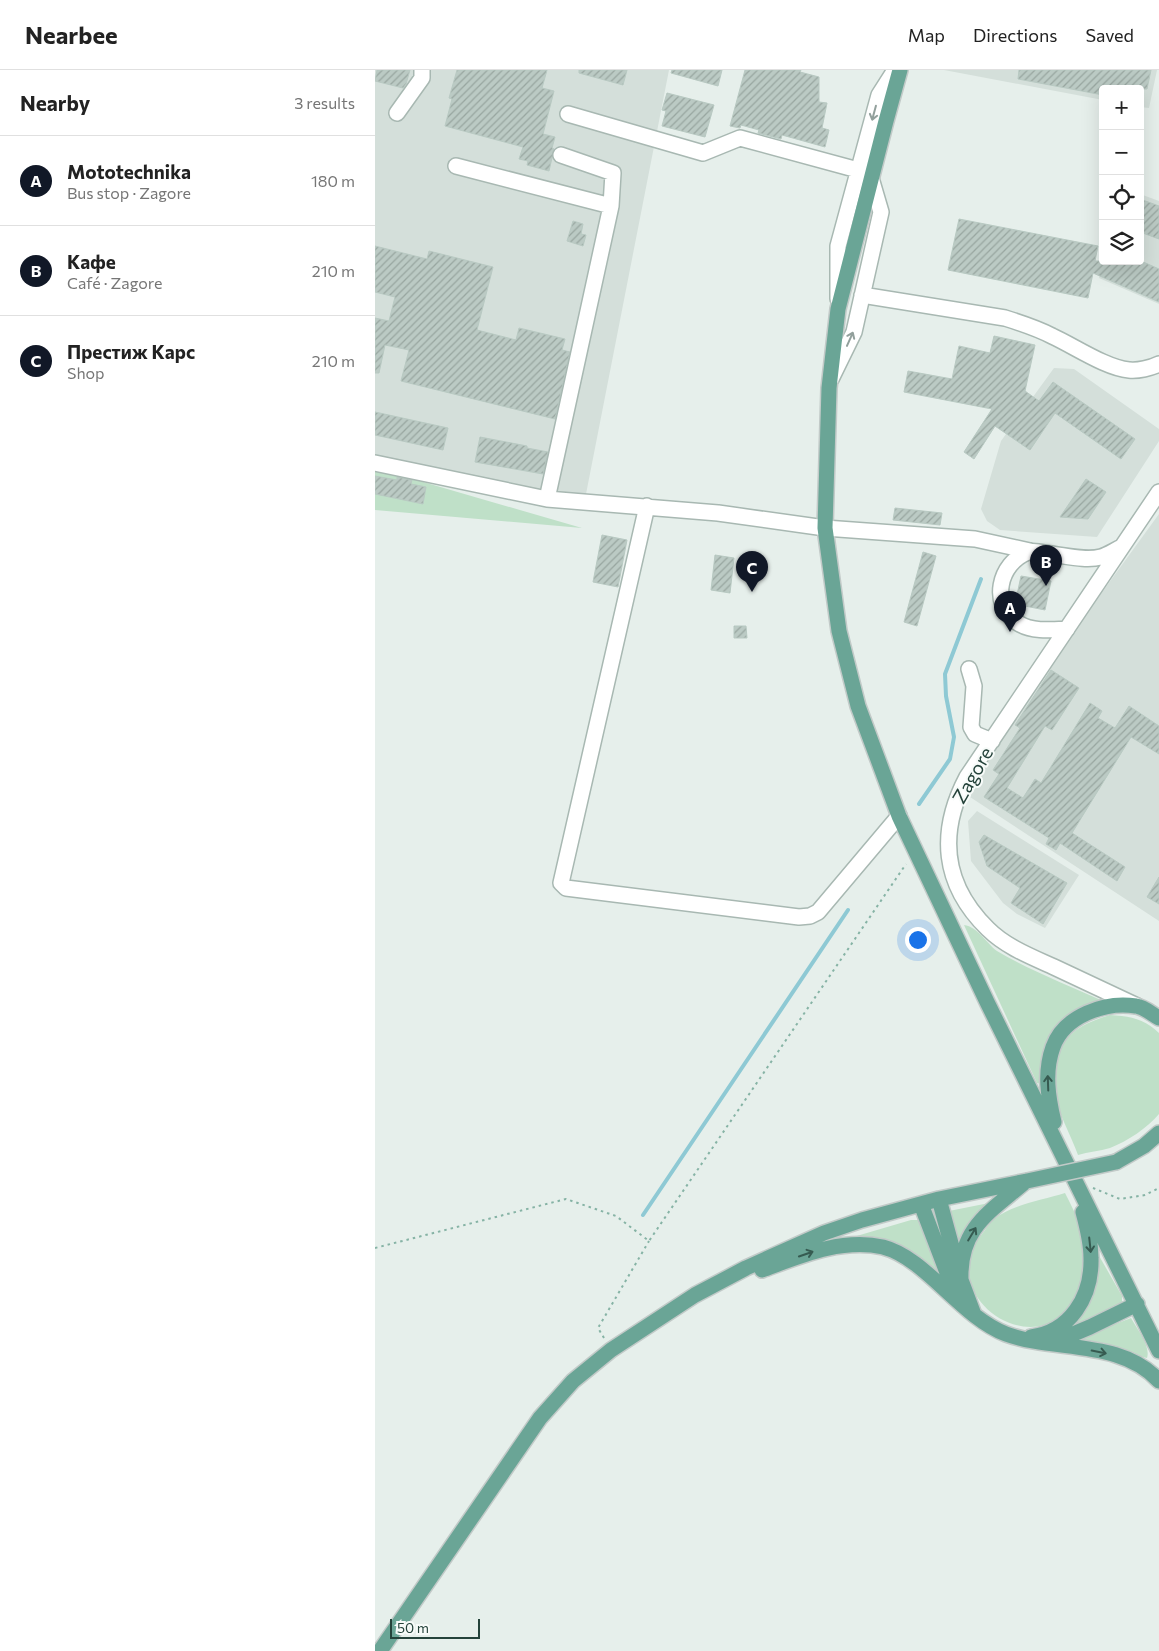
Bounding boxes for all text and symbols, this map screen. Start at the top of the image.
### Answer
text: Nearbee [25,20,118,49]
text: Map [908,24,945,46]
text: Directions [973,24,1057,46]
text: Saved [1085,24,1134,46]
map controls [1099,85,1144,265]
button: + [1099,85,1144,130]
text: Nearby [20,90,90,115]
text: 3 results [294,93,355,112]
one-way arrow [868,105,878,121]
button: − [1099,130,1144,175]
text: Mototechnika [67,160,191,183]
text: A [30,171,42,190]
text: 180 m [311,171,355,190]
button: locate [1099,175,1144,220]
text: Bus stop · Zagore [67,183,191,202]
button: layers [1099,220,1144,265]
text: Кафе [67,250,116,273]
text: B [31,261,41,280]
text: 210 m [312,261,355,280]
text: Café · Zagore [67,273,162,292]
one-way arrow [846,332,856,347]
text: Престиж Карс [67,340,195,363]
text: C [31,351,41,370]
text: 210 m [312,351,355,370]
text: Shop [67,363,105,382]
pin: B [1030,545,1062,586]
pin: C [736,551,768,592]
pin: A [994,591,1026,632]
street label: Zagore [947,743,997,807]
your location [905,927,931,953]
one-way arrow [1043,1076,1052,1092]
one-way arrow [967,1227,977,1241]
one-way arrow [1086,1237,1095,1253]
one-way arrow [798,1248,814,1258]
one-way arrow [1090,1347,1106,1357]
scale bar [390,1616,480,1639]
text: 50 m [397,1619,429,1636]

